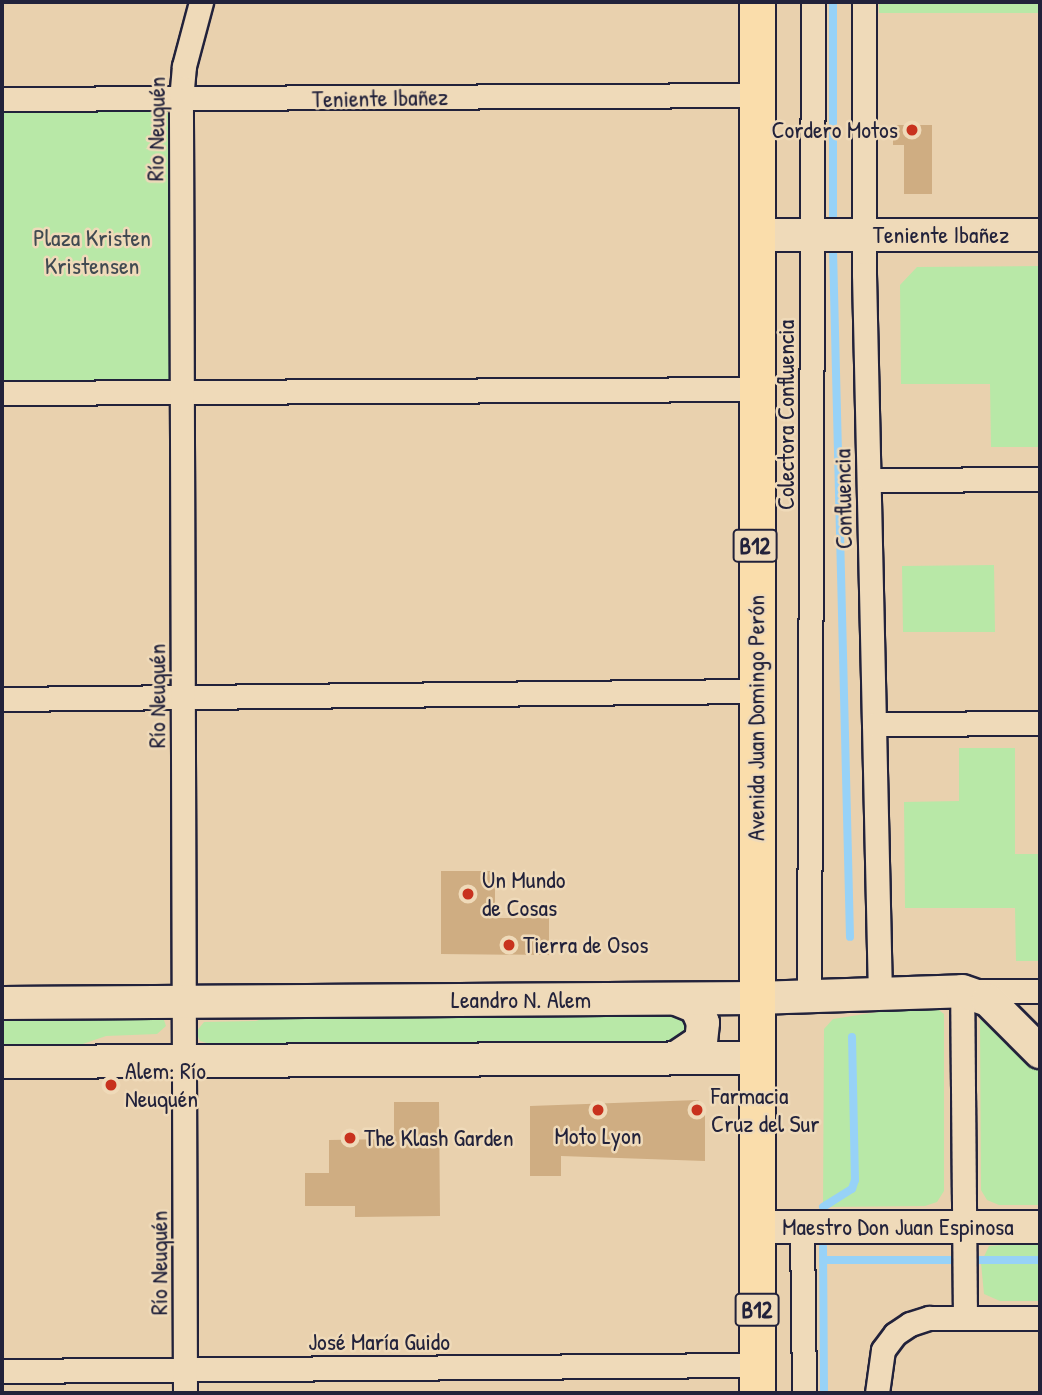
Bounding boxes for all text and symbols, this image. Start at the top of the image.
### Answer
street label: Río Neuquén [141,77,171,181]
street label: Teniente Ibañez [312,82,448,114]
place label: Cordero Motos [771,116,898,144]
marker: Cordero Motos [904,122,920,138]
street label: Teniente Ibañez [873,221,1009,249]
park label: Plaza Kristen Kristensen [33,224,151,280]
street label: Colectora Confluencia [772,320,800,510]
street label: Confluencia [828,449,858,549]
road number: B12 [732,526,778,566]
street label: Avenida Juan Domingo Perón [742,595,770,841]
street label: Río Neuquén [143,644,171,748]
place label: Un Mundo de Cosas [482,866,565,922]
marker: Un Mundo de Cosas [460,886,476,902]
place label: Tierra de Osos [523,931,648,959]
marker: Tierra de Osos [501,937,517,953]
street label: Leandro N. Alem [451,986,591,1014]
place label: Alem: Río Neuquén [125,1057,206,1113]
marker: Alem: Río Neuquén [103,1077,119,1093]
place label: Farmacia Cruz del Sur [711,1082,819,1138]
marker: Moto Lyon [590,1102,606,1118]
marker: Farmacia Cruz del Sur [689,1102,705,1118]
place label: Moto Lyon [555,1122,641,1150]
place label: The Klash Garden [364,1124,513,1152]
marker: The Klash Garden [342,1130,358,1146]
street label: Río Neuquén [145,1211,173,1315]
street label: Maestro Don Juan Espinosa [782,1213,1014,1241]
road number: B12 [734,1290,780,1330]
street label: José María Guido [308,1328,450,1356]

